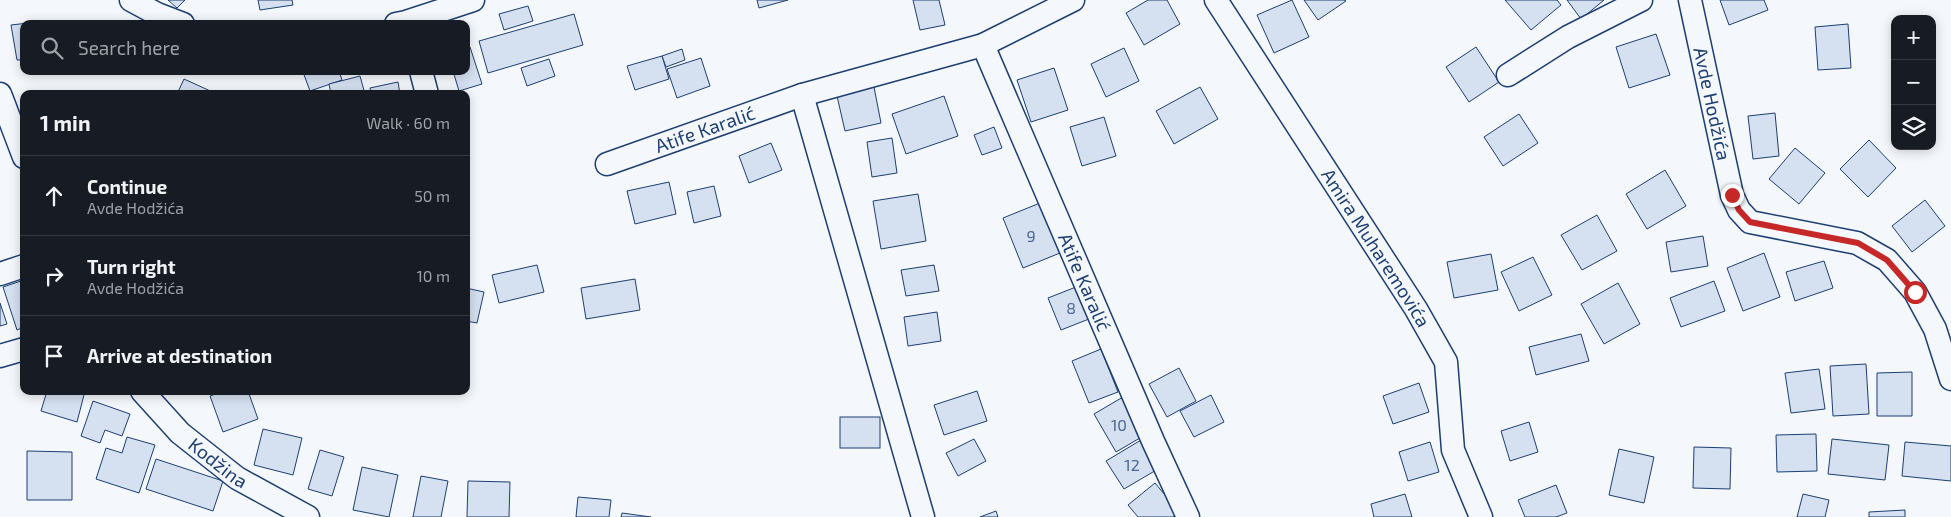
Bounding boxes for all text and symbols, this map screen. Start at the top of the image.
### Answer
map controls [1891,15,1936,150]
button: + [1891,15,1936,60]
search box [20,20,470,75]
icon: search [38,34,66,62]
text: Search here [78,36,180,59]
street label: Avde Hodžića [1689,45,1736,162]
button: − [1891,60,1936,105]
street label: Atife Karalić [652,101,758,157]
button: layers [1891,105,1936,150]
text: 1 min [40,110,91,135]
text: Walk · 60 m [366,113,450,132]
street label: Amira Muharemovića [1317,164,1436,331]
text: Continue [87,175,167,198]
icon: ahead [40,182,68,210]
route end [1721,184,1744,207]
text: 50 m [414,186,450,205]
text: Avde Hodžića [87,198,184,217]
house number: 9 [1026,226,1036,245]
street label: Atife Karalić [1054,229,1116,334]
text: Turn right [87,255,175,278]
icon: right [40,262,68,290]
text: 10 m [416,266,450,285]
text: Avde Hodžića [87,278,184,297]
route start [1904,281,1927,304]
house number: 8 [1066,298,1076,317]
icon: arrive [40,342,68,370]
text: Arrive at destination [87,344,272,367]
house number: 10 [1111,415,1127,434]
street label: Kodžina [184,432,252,492]
house number: 12 [1124,455,1140,474]

